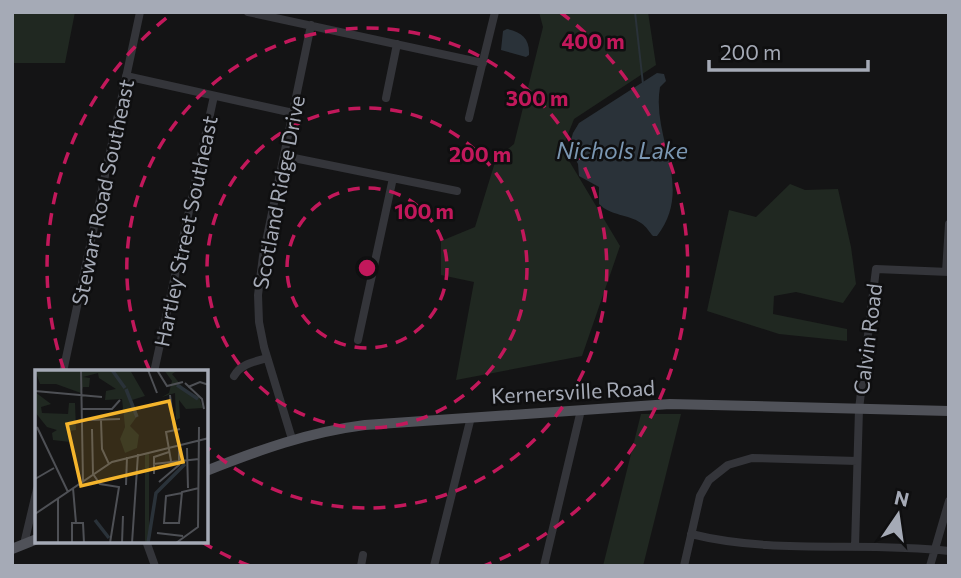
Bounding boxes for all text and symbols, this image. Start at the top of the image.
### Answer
text: 400 m [561,28,625,53]
scale bar [709,28,868,72]
text: 200 m [720,39,781,64]
street label: Stewart Road Southeast [66,77,138,307]
text: 300 m [506,85,568,110]
street label: Scotland Ridge Drive [247,93,309,291]
street label: Hartley Street Southeast [148,113,222,349]
water label: Nichols Lake [556,136,688,164]
text: 200 m [449,141,511,166]
text: 100 m [394,198,454,223]
centre of rings [355,256,379,280]
street label: Calvin Road [848,282,886,396]
inset map [35,370,208,543]
street label: Kernersville Road [490,374,656,408]
north arrow [863,480,933,550]
text: N [892,485,911,511]

